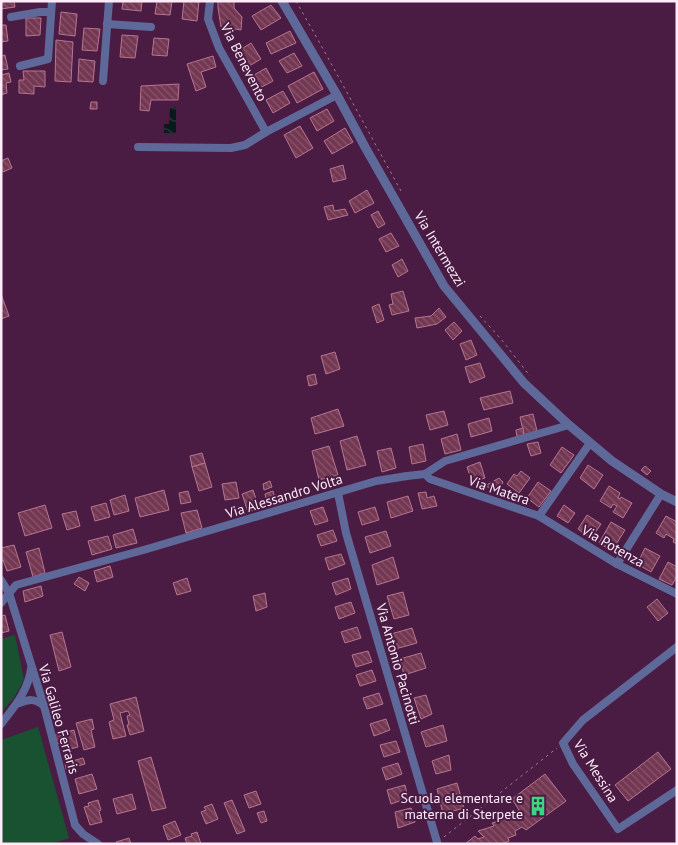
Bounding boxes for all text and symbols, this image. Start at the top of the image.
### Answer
street label: Via Benevento [216,19,271,104]
street label: Via Intermezzi [410,207,470,290]
street label: Via Alessandro Volta [222,470,345,523]
street label: Via Matera [465,471,532,509]
street label: Via Potenza [577,520,648,571]
street label: Via Antonio Pacinotti [372,600,424,727]
street label: Via Galileo Ferraris [34,661,83,776]
street label: Via Messina [569,735,622,806]
place label: Scuola elementare e materna di Sterpete [401,789,523,823]
building icon: Scuola elementare e materna di Sterpete [527,795,549,817]

